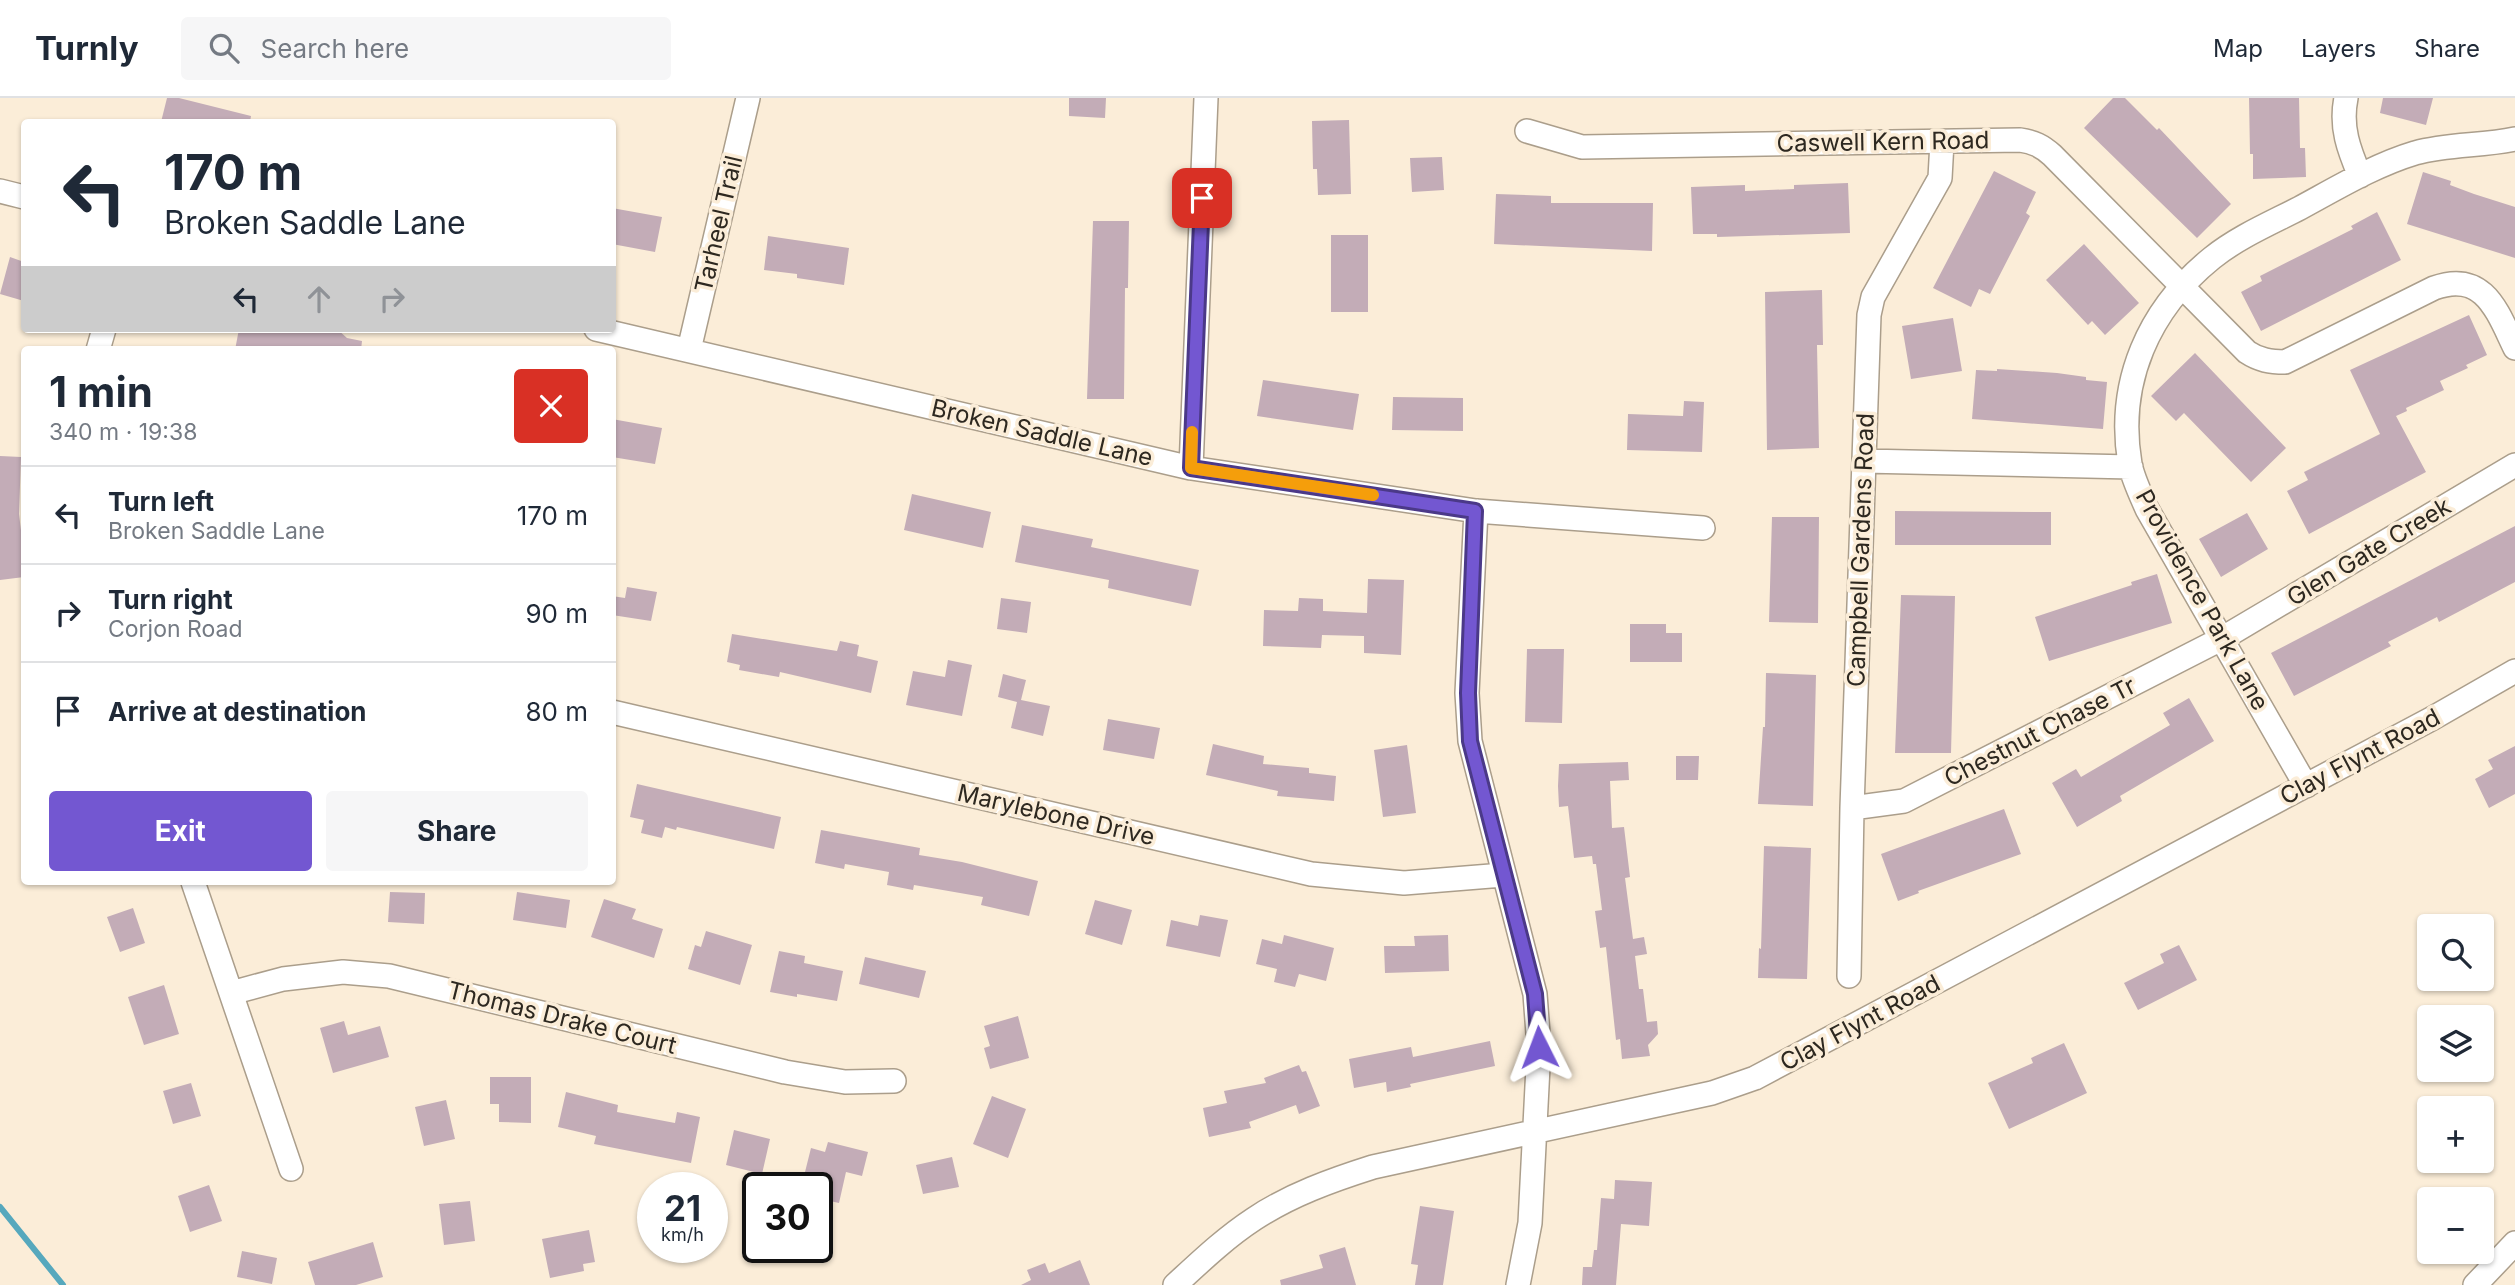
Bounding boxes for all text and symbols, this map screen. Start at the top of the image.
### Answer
search box [181,17,671,80]
text: Turnly [35,28,139,68]
icon: search [205,29,243,67]
text: Search here [261,33,409,64]
text: Map [2213,34,2263,63]
text: Layers [2301,34,2376,63]
text: Share [2414,34,2480,63]
street label: Caswell Kern Road [1776,125,1990,158]
text: 170 m [164,143,302,202]
icon: left [49,147,140,238]
street label: Tarheel Trail [689,153,748,295]
pin [1172,168,1232,228]
icon: arrive [1183,179,1221,217]
text: Broken Saddle Lane [164,203,466,242]
icon: left [227,280,265,318]
icon: ahead [300,280,338,318]
icon: right [373,280,411,318]
text: 1 min [49,366,153,417]
button: close [514,369,588,443]
street label: Broken Saddle Lane [929,393,1156,472]
street label: Campbell Gardens Road [1841,413,1880,687]
text: 340 m · 19:38 [49,418,197,446]
street label: Providence Park Lane [2130,484,2275,715]
text: Turn left [108,486,214,517]
street label: Glen Gate Creek [2282,491,2456,612]
icon: left [49,496,87,534]
text: 170 m [517,500,588,531]
text: Broken Saddle Lane [108,517,325,545]
text: Turn right [108,584,233,615]
icon: right [49,594,87,632]
text: 90 m [525,598,588,629]
text: Corjon Road [108,615,243,643]
street label: Chestnut Chase Tr [1939,671,2140,792]
icon: arrive [49,692,87,730]
text: Arrive at destination [108,696,367,727]
text: 80 m [525,696,588,727]
street label: Clay Flynt Road [2275,702,2445,811]
street label: Marylebone Drive [955,778,1158,851]
button: Exit [49,791,312,871]
button: Share [326,791,588,871]
map controls [2417,914,2494,1264]
button: search [2417,914,2494,991]
street label: Clay Flynt Road [1775,968,1945,1077]
street label: Thomas Drake Court [445,975,680,1060]
button: layers [2417,1005,2494,1082]
position arrow [1502,1010,1576,1084]
button: + [2417,1096,2494,1173]
speed limit sign: 30 [742,1172,833,1263]
text: 21 [664,1187,701,1229]
button: − [2417,1187,2494,1264]
text: km/h [661,1224,704,1245]

